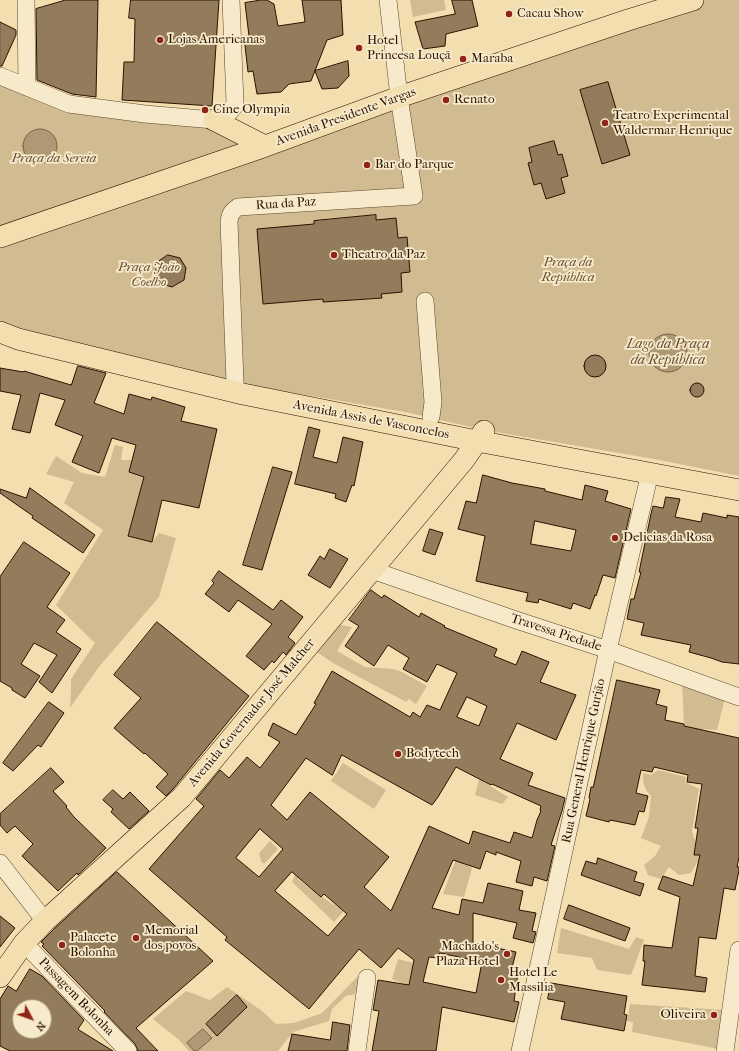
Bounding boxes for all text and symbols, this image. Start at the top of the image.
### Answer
place label: Cacau Show [517,6,584,22]
marker: Cacau Show [504,9,514,19]
place label: Lojas Americanas [168,32,264,48]
place label: Hotel Princesa Louçã [367,33,451,64]
marker: Lojas Americanas [155,35,165,45]
marker: Hotel Princesa Louçã [354,43,364,53]
place label: Maraba [471,51,513,67]
marker: Maraba [458,54,468,64]
street label: Avenida Presidente Vargas [274,84,418,150]
place label: Renato [454,92,494,108]
marker: Renato [441,95,451,105]
place label: Cine Olympia [213,102,290,118]
marker: Cine Olympia [200,105,210,115]
place label: Teatro Experimental Waldermar Henrique [613,108,732,139]
marker: Teatro Experimental Waldermar Henrique [600,118,610,128]
park label: Praça da Sereia [12,151,96,167]
place label: Bar do Parque [375,157,454,173]
marker: Bar do Parque [362,160,372,170]
street label: Rua da Paz [255,194,317,214]
place label: Theatro da Paz [342,247,426,263]
marker: Theatro da Paz [329,250,339,260]
park label: Praça da República [541,255,595,286]
park label: Praça João Coelho [118,260,180,291]
water label: Lago da Praça da República [626,337,710,370]
street label: Avenida Assis de Vasconcelos [292,397,450,443]
place label: Delicias da Rosa [623,530,712,546]
marker: Delicias da Rosa [610,533,620,543]
street label: Travessa Piedade [508,611,604,655]
street label: Avenida Governador José Malcher [185,636,319,790]
street label: Rua General Henrique Gurjão [559,677,609,845]
place label: Bodytech [406,746,459,762]
marker: Bodytech [393,749,403,759]
place label: Memorial dos povos [144,923,198,954]
place label: Palacete Bolonha [70,930,117,961]
marker: Memorial dos povos [131,933,141,943]
place label: Machado's Plaza Hotel [436,939,499,970]
marker: Palacete Bolonha [57,940,67,950]
marker: Machado's Plaza Hotel [502,949,512,959]
street label: Passagem Bolonha [35,955,117,1039]
place label: Hotel Le Massilia [509,965,557,996]
marker: Hotel Le Massilia [496,975,506,985]
north arrow [12,999,52,1039]
place label: Oliveira [660,1007,706,1023]
marker: Oliveira [709,1010,719,1020]
text: N [33,1019,48,1034]

